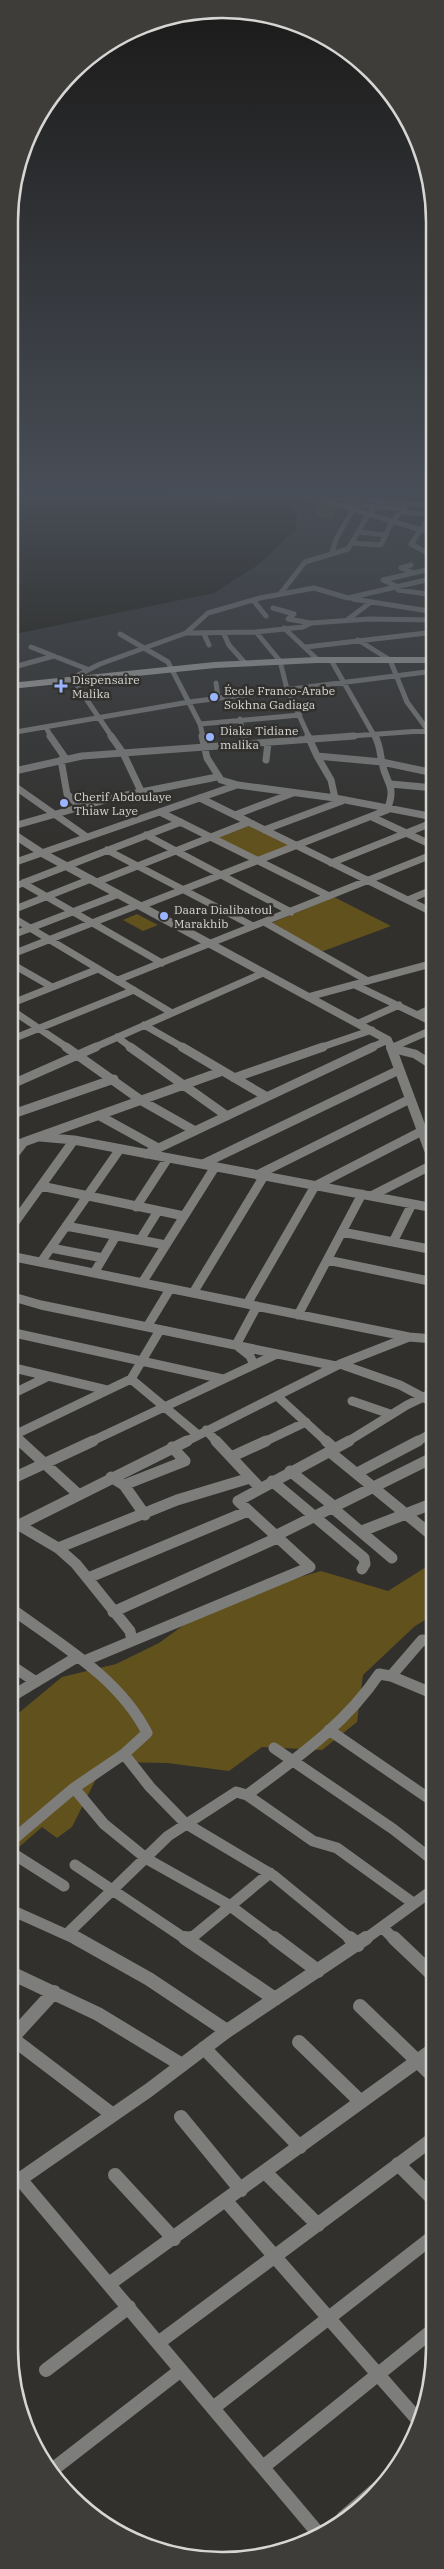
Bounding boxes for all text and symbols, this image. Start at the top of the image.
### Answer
place label: Dispensaire Malika [72,672,140,701]
marker: Dispensaire Malika [54,679,68,693]
place label: École Franco-Arabe Sokhna Gadiaga [224,683,335,712]
marker: École Franco-Arabe Sokhna Gadiaga [208,691,220,703]
place label: Diaka Tidiane malika [220,723,298,752]
marker: Diaka Tidiane malika [204,731,216,743]
place label: Cherif Abdoulaye Thiaw Laye [74,789,171,818]
marker: Cherif Abdoulaye Thiaw Laye [58,797,70,809]
place label: Daara Dialibatoul Marakhib [174,902,273,931]
marker: Daara Dialibatoul Marakhib [158,910,170,922]

